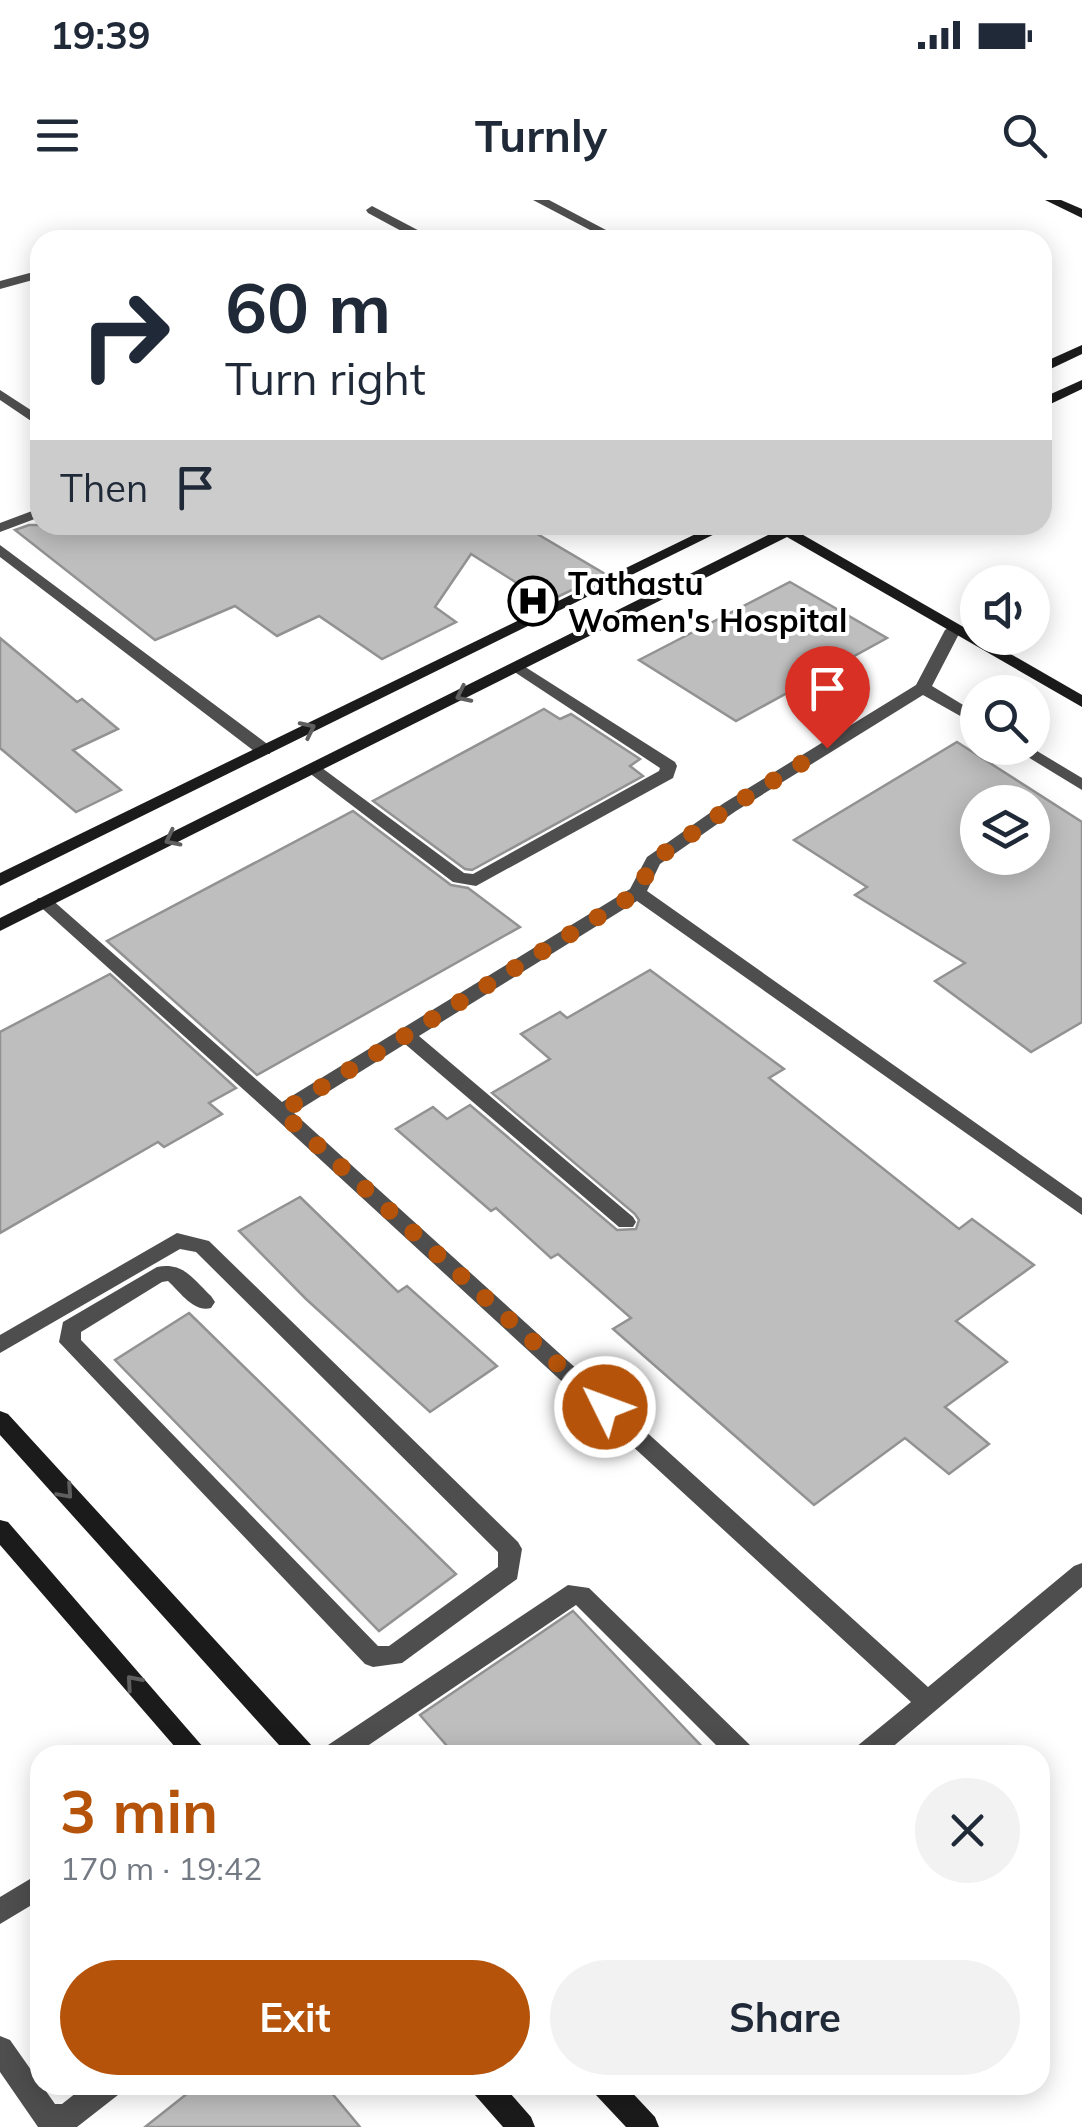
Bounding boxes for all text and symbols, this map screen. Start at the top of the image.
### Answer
text: 19:39 [50,11,151,59]
text: Turnly [475,107,607,163]
icon: menu [30,108,85,163]
icon: search [997,108,1052,163]
text: 60 m [225,263,391,351]
icon: right [60,270,190,400]
text: Turn right [225,350,426,406]
icon: arrive [168,460,223,515]
text: Then [60,464,148,512]
place label: Tathastu Women's Hospital [568,563,847,640]
map controls [960,565,1050,875]
button: sound [960,565,1050,655]
hospital icon: Tathastu Women's Hospital [507,575,559,627]
pin [785,646,870,749]
icon: arrive [800,661,855,716]
button: search [960,675,1050,765]
one-way arrow [455,683,473,703]
one-way arrow [297,722,315,741]
button: layers [960,785,1050,875]
one-way arrow [164,827,182,846]
position arrow [553,1355,657,1459]
one-way arrow [54,1481,72,1499]
one-way arrow [127,1675,145,1693]
text: 3 min [60,1773,218,1848]
button: close [915,1778,1020,1883]
text: 170 m · 19:42 [60,1848,262,1888]
button: Exit [60,1960,530,2075]
button: Share [550,1960,1020,2075]

